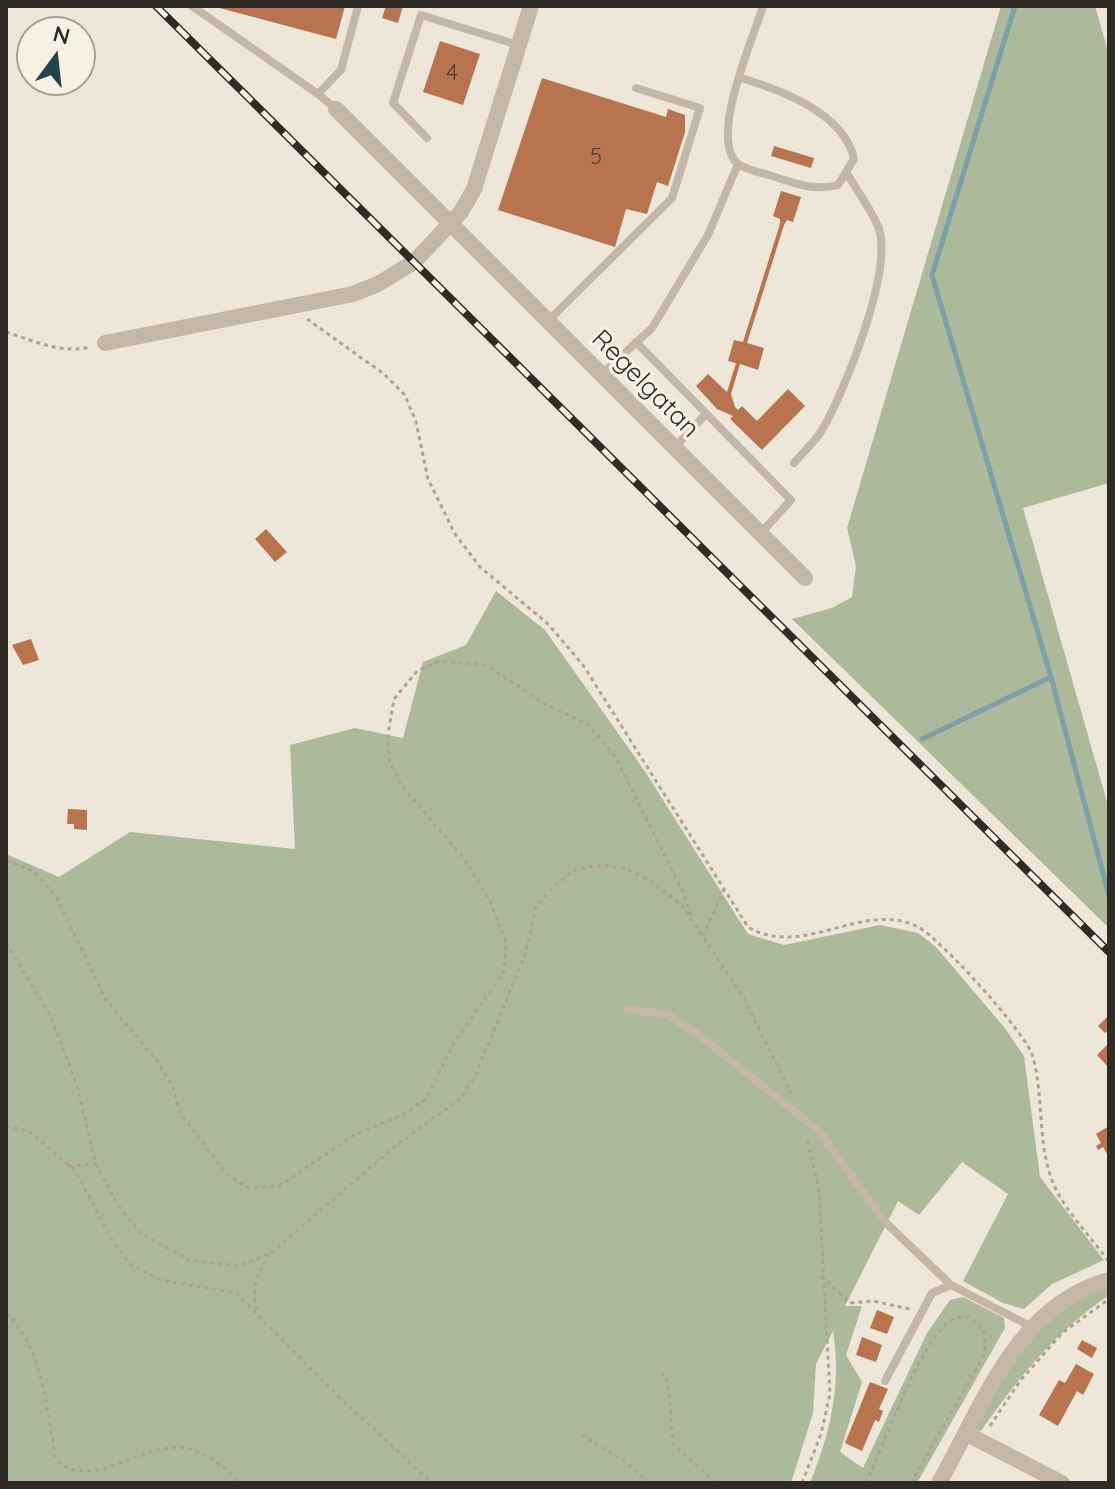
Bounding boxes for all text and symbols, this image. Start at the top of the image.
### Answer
north arrow [16,16,96,96]
text: N [50,19,73,50]
house number: 4 [446,60,458,86]
house number: 5 [590,144,602,170]
street label: Regelgatan [585,324,705,444]

